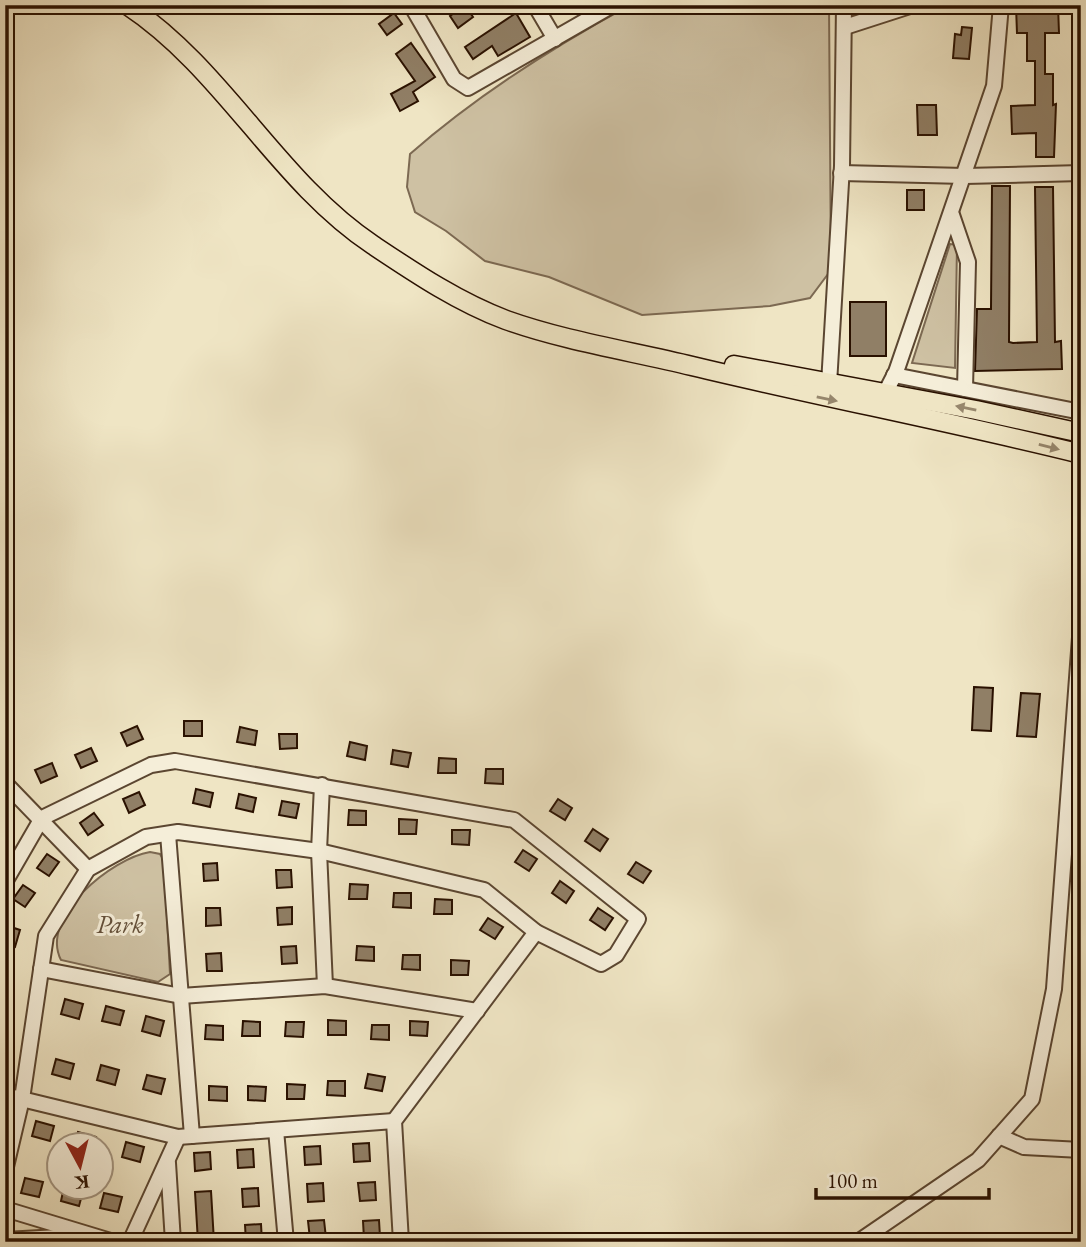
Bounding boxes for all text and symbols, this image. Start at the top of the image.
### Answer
one-way arrow [816,394,838,405]
one-way arrow [955,402,977,413]
one-way arrow [1038,441,1060,452]
park label: Park [96,907,144,941]
north arrow [46,1132,116,1202]
scale bar [816,1156,990,1200]
text: 100 m [827,1167,878,1194]
text: K [73,1169,91,1196]

